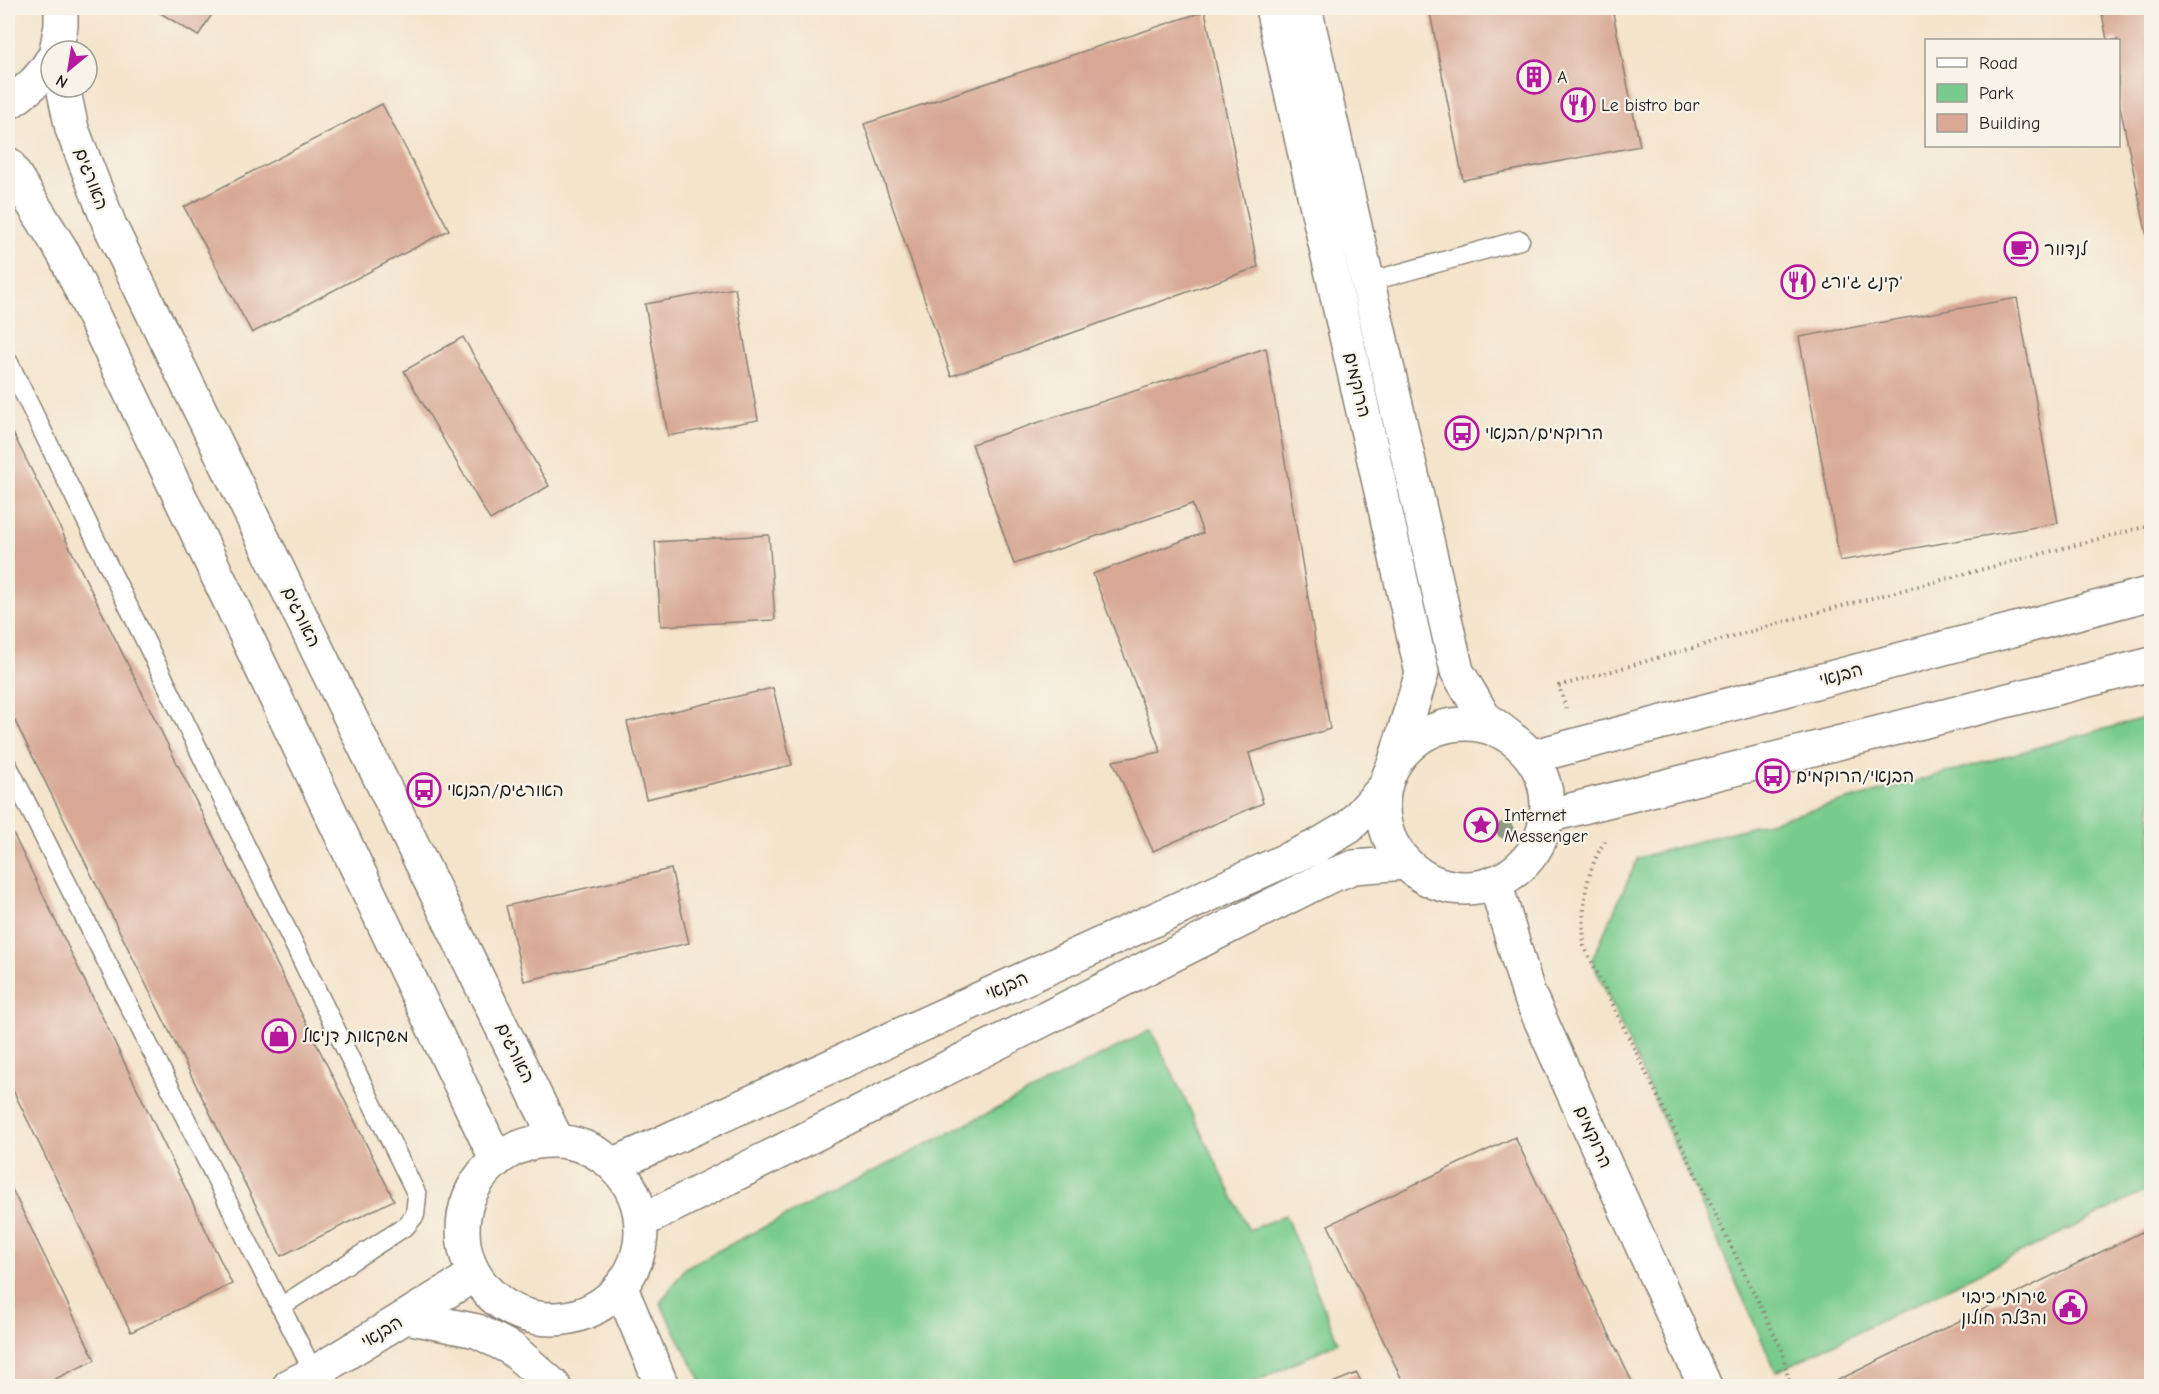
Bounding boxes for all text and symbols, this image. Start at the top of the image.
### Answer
north arrow [39,39,99,99]
legend [1925,39,2120,147]
text: Road [1979,53,2018,74]
building icon: A [1516,59,1552,95]
place label: A [1557,67,1567,88]
text: N [53,71,71,92]
text: Park [1979,83,2014,104]
restaurant icon: Le bistro bar [1560,87,1596,123]
place label: Le bistro bar [1601,95,1700,116]
text: Building [1979,113,2041,134]
street label: האורגים [70,145,112,213]
cafe icon: לנדוור [2003,231,2039,267]
place label: לנדוור [2044,239,2088,260]
restaurant icon: קינג ג'ורג' [1780,264,1816,300]
place label: קינג ג'ורג' [1821,272,1903,293]
street label: הרוקמים [1339,350,1375,420]
bus stop icon: הרוקמים/הבנאי [1444,415,1480,451]
place label: הרוקמים/הבנאי [1485,423,1603,444]
street label: האורגים [277,583,325,651]
street label: הבנאי [1817,659,1865,691]
bus stop icon: הבנאי/הרוקמים [1755,758,1791,794]
place label: הבנאי/הרוקמים [1796,766,1914,787]
bus stop icon: האורגים/הבנאי [406,772,442,808]
place label: האורגים/הבנאי [447,780,564,801]
place label: Internet Messenger [1504,805,1589,847]
place icon: Internet Messenger [1463,807,1499,843]
street label: הבנאי [982,967,1032,1005]
shop icon: משקאות דניאל [261,1018,297,1054]
street label: האורגים [491,1019,539,1087]
place label: משקאות דניאל [302,1026,408,1047]
street label: הרוקמים [1570,1103,1616,1171]
place label: שירותי כיבוי והצלה חולון [1961,1287,2047,1329]
public building icon: שירותי כיבוי והצלה חולון [2052,1289,2088,1325]
street label: הבנאי [358,1312,406,1352]

